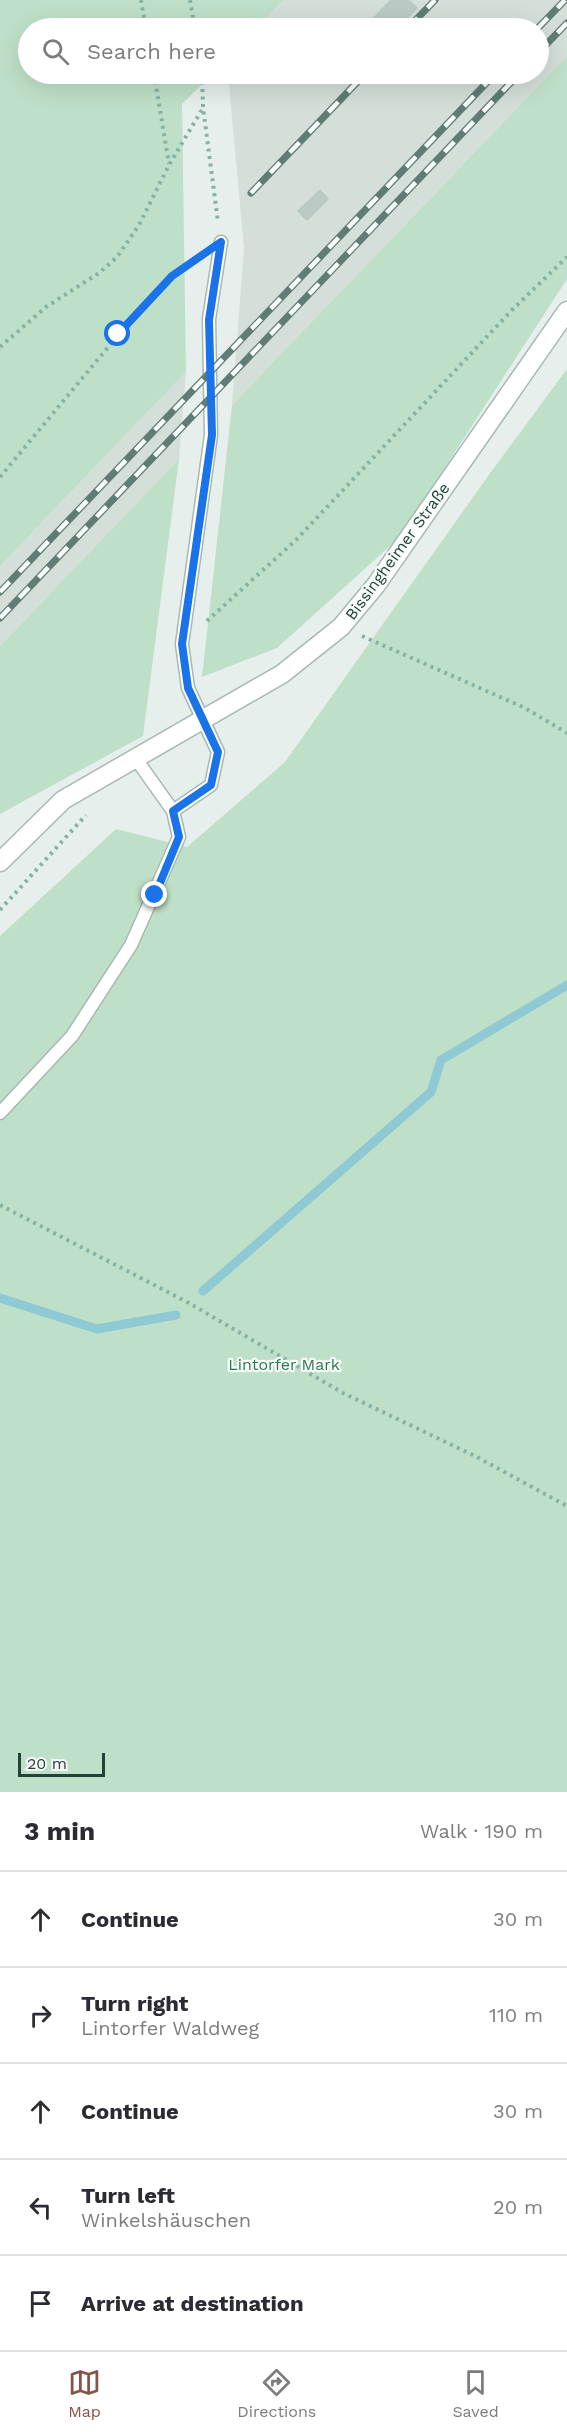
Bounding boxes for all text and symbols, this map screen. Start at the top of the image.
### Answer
search box [18,18,549,84]
icon: search [39,35,72,68]
text: Search here [87,39,216,64]
route start [104,320,130,346]
street label: Bissingheimer Straße [341,479,454,624]
route end [141,881,167,907]
park label: Lintorfer Mark [228,1355,340,1374]
scale bar [18,1750,105,1778]
text: 20 m [27,1754,67,1773]
text: 3 min [24,1816,95,1846]
text: Walk · 190 m [420,1819,543,1843]
icon: ahead [24,1903,57,1936]
text: Continue [81,1907,179,1932]
text: 30 m [493,1907,543,1931]
text: Turn right [81,1991,188,2016]
icon: right [24,1999,57,2032]
text: 110 m [489,2003,543,2027]
text: Lintorfer Waldweg [81,2016,259,2040]
icon: ahead [24,2095,57,2128]
text: Continue [81,2099,179,2124]
text: 30 m [493,2099,543,2123]
text: Turn left [81,2183,175,2208]
icon: left [24,2191,57,2224]
text: 20 m [493,2195,543,2219]
text: Winkelshäuschen [81,2208,251,2232]
icon: arrive [24,2287,57,2320]
text: Arrive at destination [81,2291,304,2316]
tab: Map [68,2366,101,2421]
tab: Directions [237,2366,316,2421]
tab: Saved [452,2366,499,2421]

